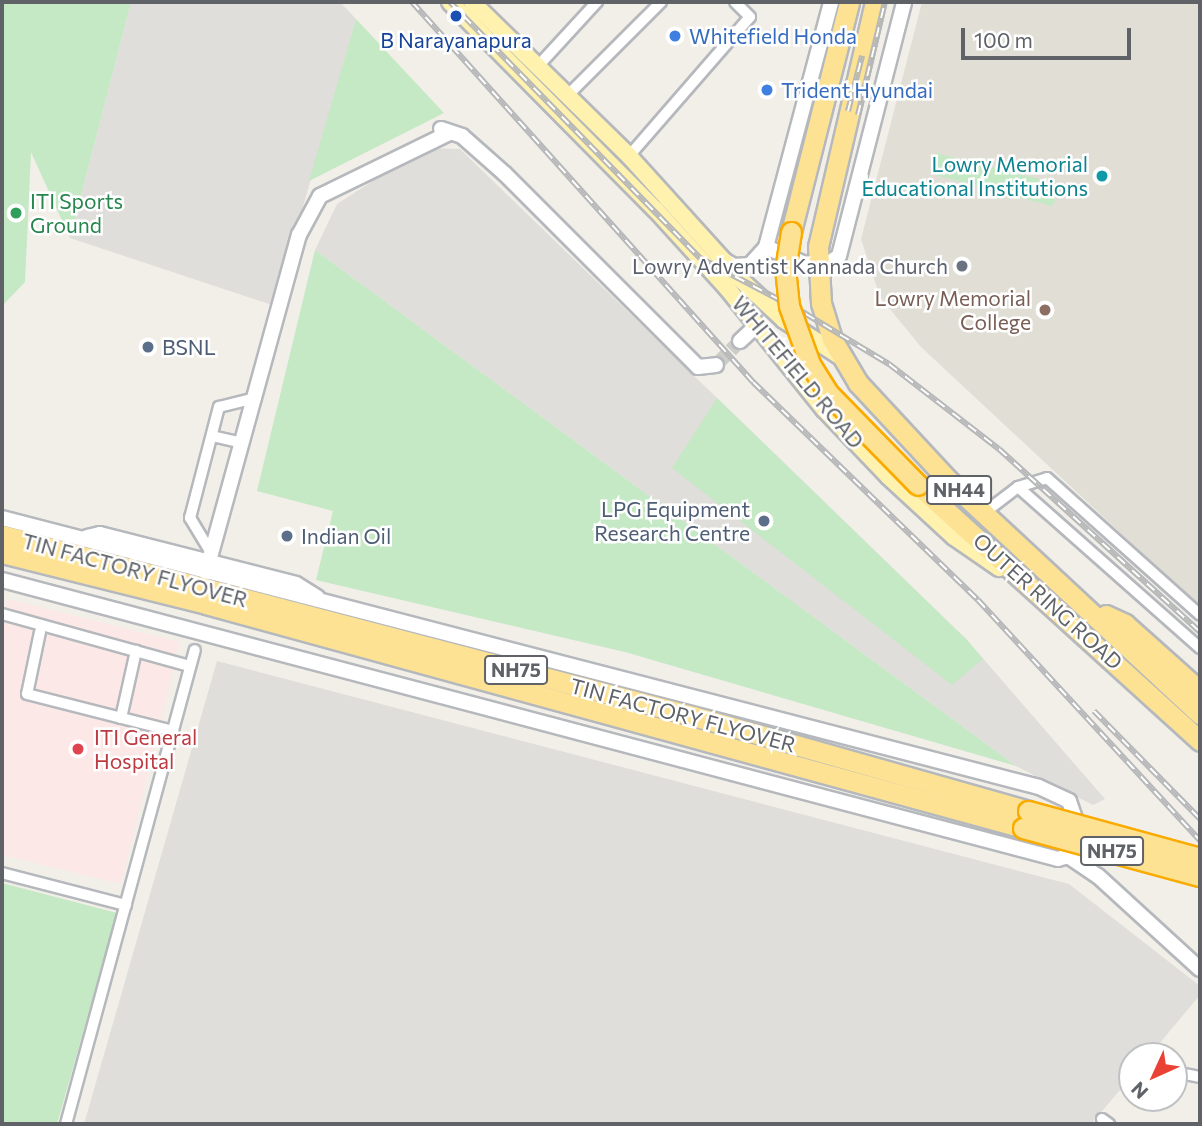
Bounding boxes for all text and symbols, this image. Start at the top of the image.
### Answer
marker: B Narayanapura [448,8,464,24]
scale bar [964,14,1134,58]
place label: Whitefield Honda [689,23,857,49]
place label: B Narayanapura [380,27,532,53]
text: 100 m [974,27,1033,52]
marker: Whitefield Honda [667,28,683,44]
place label: Trident Hyundai [781,77,933,103]
marker: Trident Hyundai [759,82,775,98]
place label: Lowry Memorial Educational Institutions [861,151,1088,201]
marker: Lowry Memorial Educational Institutions [1094,168,1110,184]
place label: ITI Sports Ground [30,188,123,238]
marker: ITI Sports Ground [8,205,24,221]
place label: Lowry Adventist Kannada Church [632,253,948,279]
marker: Lowry Adventist Kannada Church [954,258,970,274]
place label: Lowry Memorial College [875,285,1031,335]
street label: WHITEFIELD ROAD [727,291,869,453]
marker: Lowry Memorial College [1037,302,1053,318]
place label: BSNL [162,334,216,360]
marker: BSNL [140,339,156,355]
road number: NH44 [926,475,992,505]
place label: LPG Equipment Research Centre [594,496,750,546]
marker: LPG Equipment Research Centre [756,513,772,529]
place label: Indian Oil [301,523,391,549]
street label: OUTER RING ROAD [968,527,1128,675]
street label: TIN FACTORY FLYOVER [20,528,250,612]
marker: Indian Oil [279,528,295,544]
road number: NH75 [483,654,549,685]
street label: TIN FACTORY FLYOVER [568,673,798,757]
place label: ITI General Hospital [94,724,197,774]
marker: ITI General Hospital [68,739,88,759]
road number: NH75 [1079,836,1145,866]
north arrow [1118,1042,1188,1112]
text: N [1126,1078,1152,1104]

